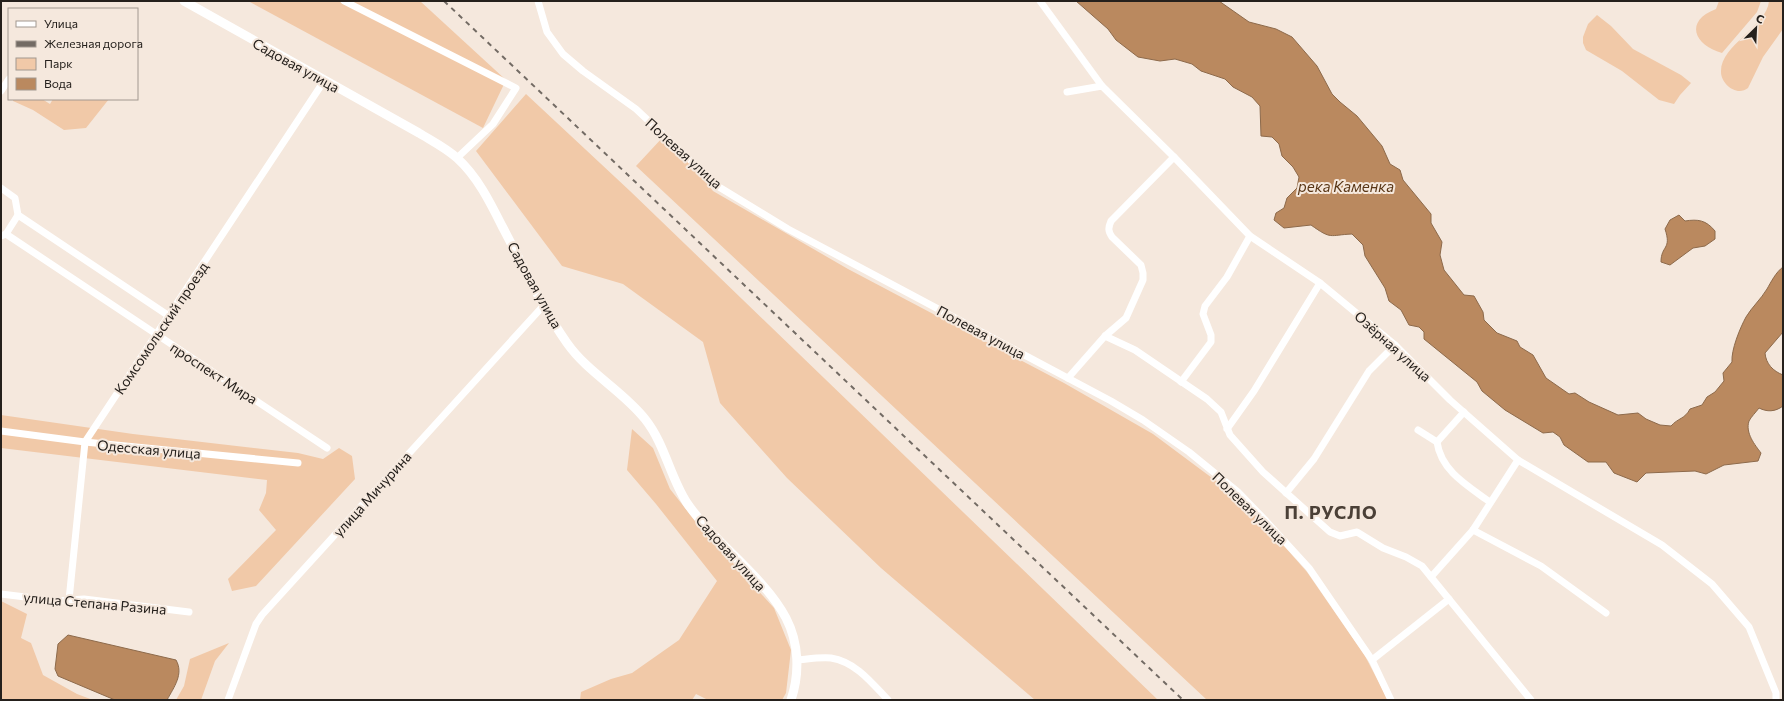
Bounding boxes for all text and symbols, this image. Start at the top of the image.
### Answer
legend [8,8,138,100]
north arrow [1736,8,1776,48]
text: С [1754,11,1767,26]
text: Улица [44,16,78,30]
street label: Садовая улица [250,34,342,96]
text: Железная дорога [44,36,143,50]
text: Парк [44,56,73,70]
text: Вода [44,76,72,90]
street label: Полевая улица [642,114,726,192]
water label: река Каменка [1297,177,1394,195]
street label: Садовая улица [504,239,566,331]
street label: Комсомольский проезд [110,259,212,397]
street label: Полевая улица [934,302,1028,362]
street label: Озёрная улица [1351,307,1435,385]
street label: проспект Мира [167,339,261,407]
street label: Одесская улица [97,436,201,462]
street label: улица Мичурина [329,448,415,540]
street label: Полевая улица [1209,468,1291,548]
district label: П. РУСЛО [1284,501,1378,523]
street label: Садовая улица [692,511,770,595]
street label: улица Степана Разина [23,588,167,618]

